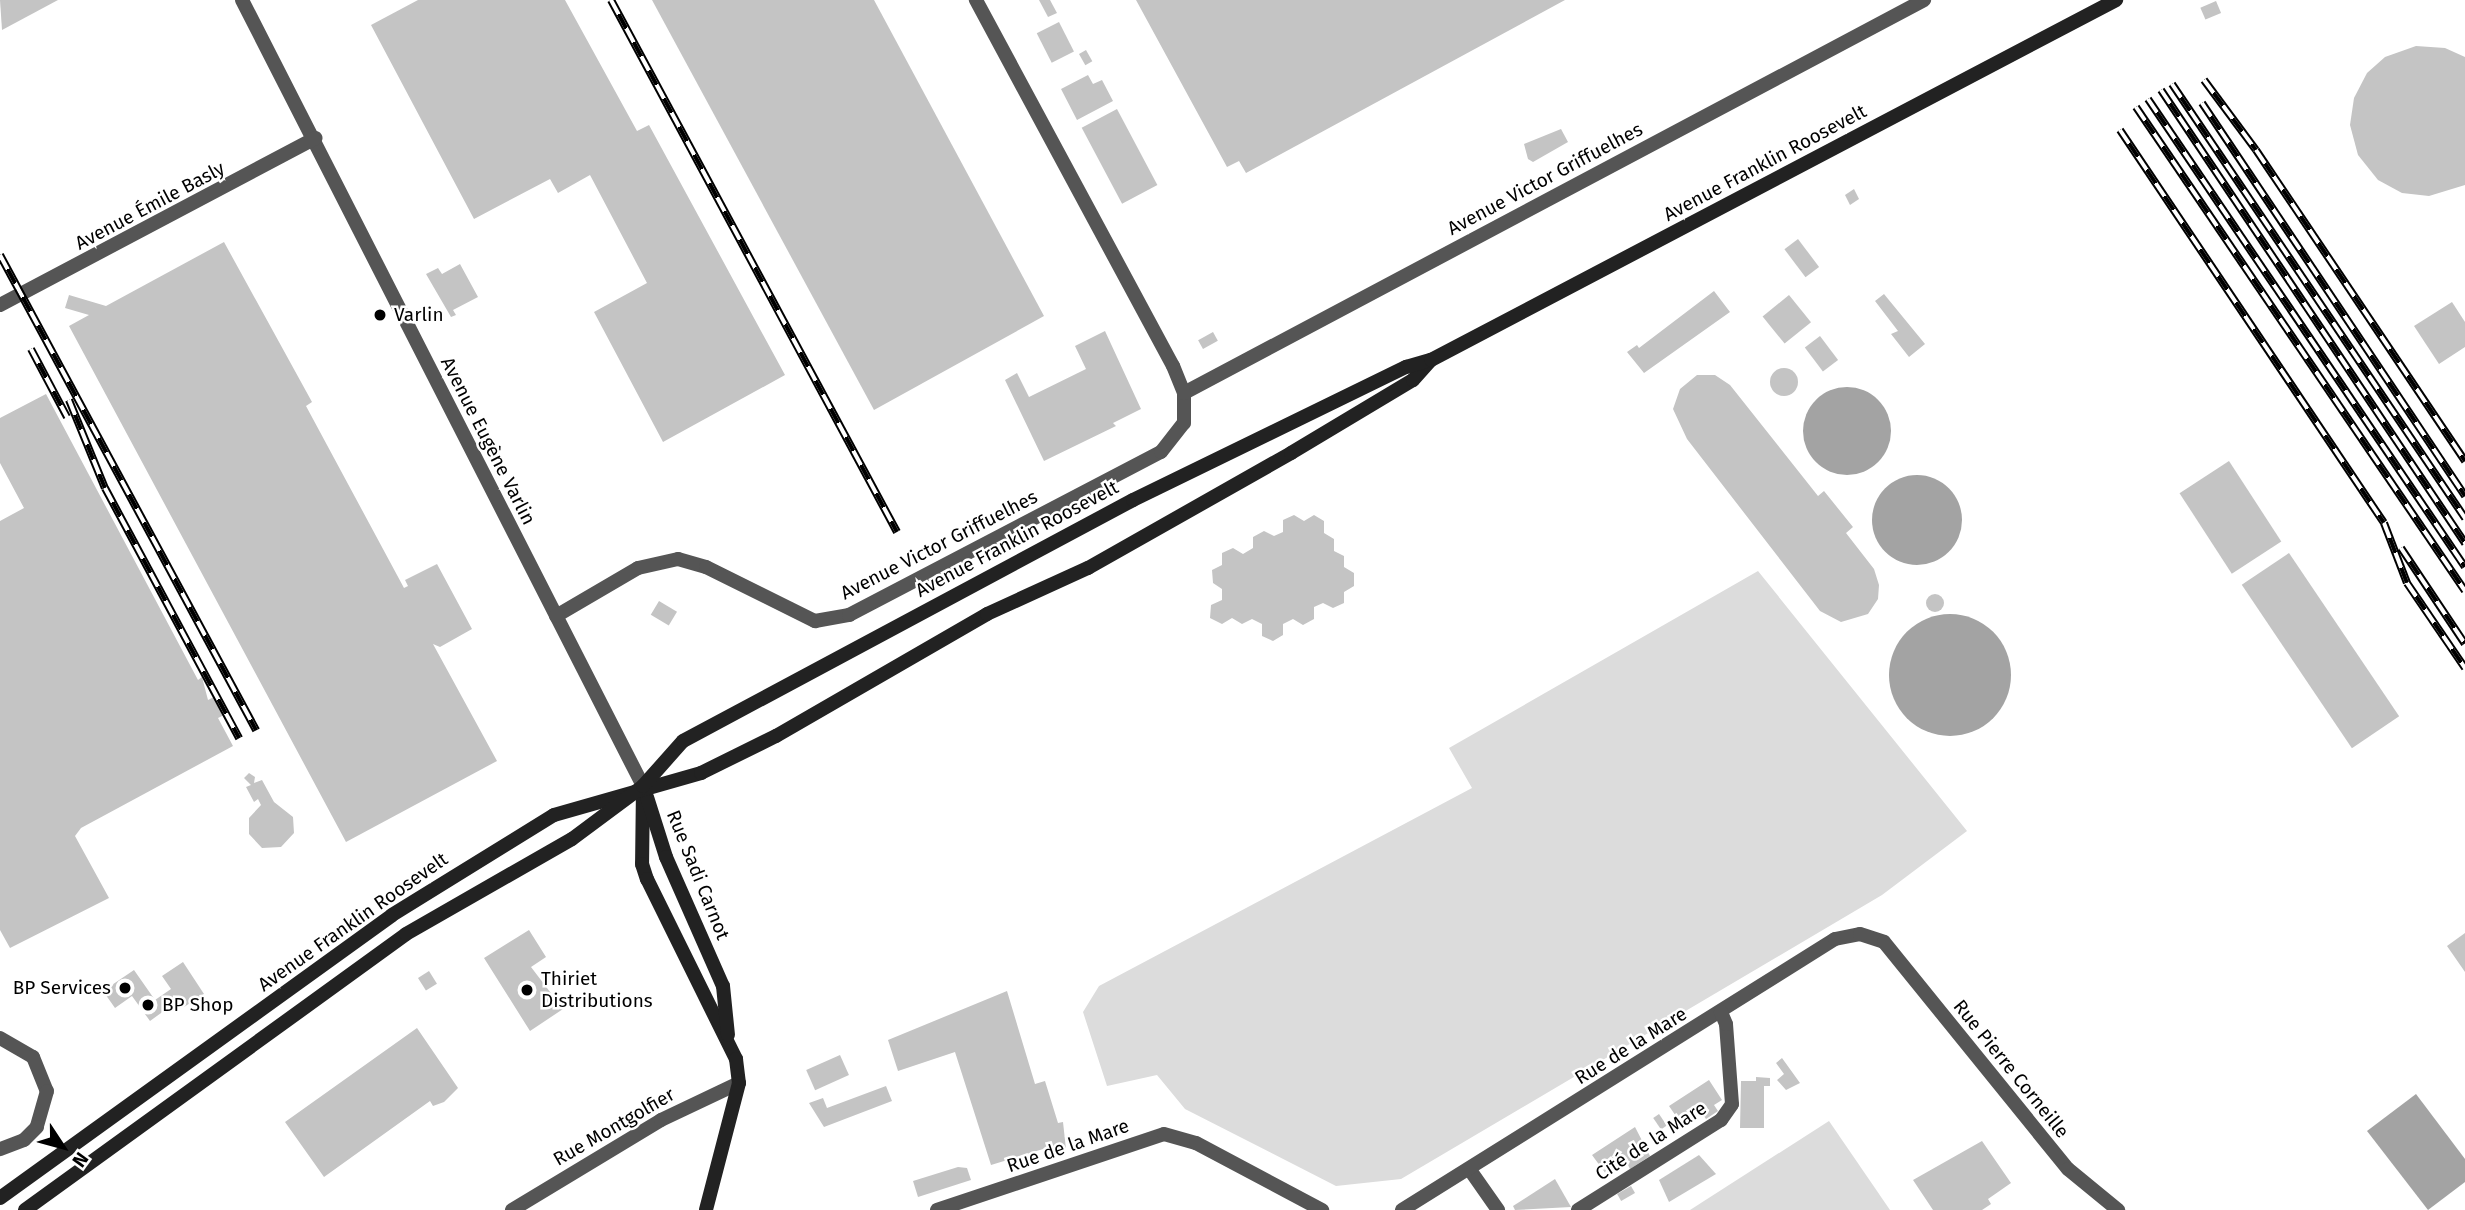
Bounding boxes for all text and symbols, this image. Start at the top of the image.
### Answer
street label: Avenue Franklin Roosevelt [1660,100,1870,226]
street label: Avenue Victor Griffuelhes [1443,118,1647,240]
street label: Avenue Émile Basly [71,157,229,255]
place label: Varlin [394,304,444,326]
marker: Varlin [372,307,388,323]
street label: Avenue Eugène Varlin [436,353,540,529]
street label: Avenue Franklin Roosevelt [912,476,1122,602]
street label: Avenue Victor Griffuelhes [837,485,1041,605]
street label: Rue Sadi Carnot [662,807,734,943]
street label: Avenue Franklin Roosevelt [254,848,452,996]
place label: Thiriet Distributions [541,968,653,1012]
place label: BP Services [13,977,111,999]
marker: BP Services [117,980,133,996]
marker: Thiriet Distributions [519,982,535,998]
place label: BP Shop [162,994,233,1016]
street label: Rue Pierre Corneille [1948,995,2074,1143]
marker: BP Shop [140,997,156,1013]
street label: Rue de la Mare [1571,1002,1691,1090]
street label: Rue Montgolfier [549,1083,679,1171]
street label: Cité de la Mare [1591,1097,1711,1185]
north arrow [28,1112,98,1182]
street label: Rue de la Mare [1004,1114,1132,1178]
text: N [67,1148,93,1171]

